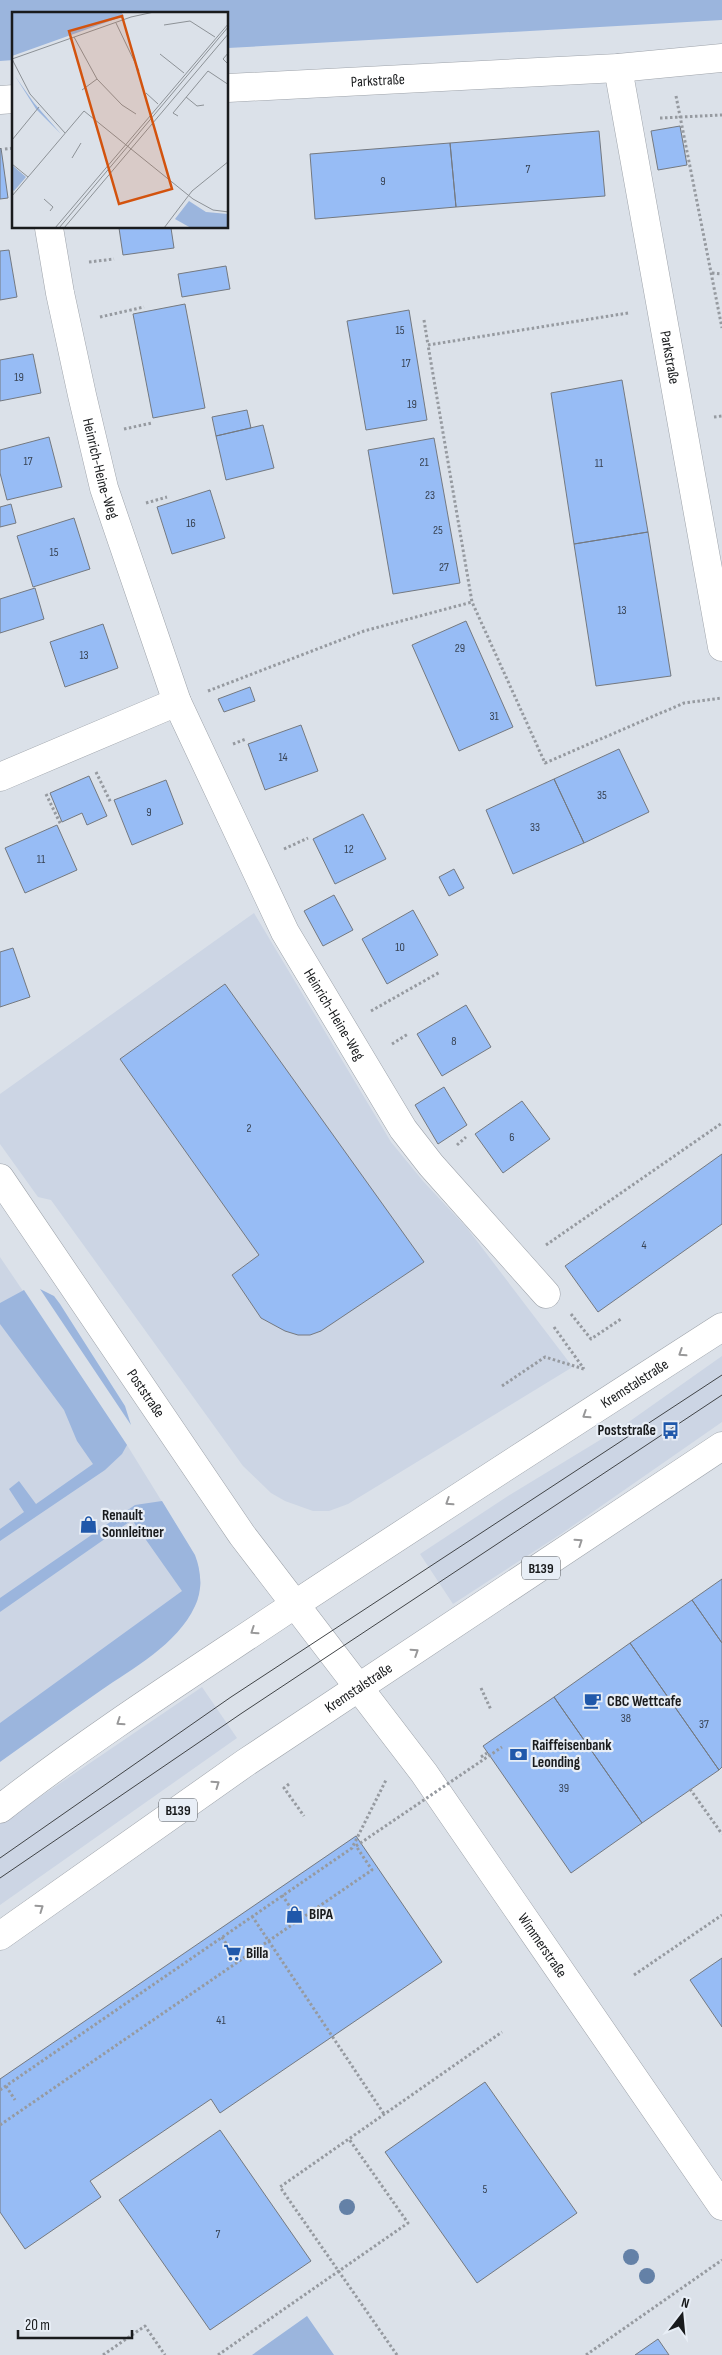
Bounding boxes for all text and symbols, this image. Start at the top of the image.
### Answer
inset map [12,12,229,229]
street label: Parkstraße [350,69,405,91]
house number: 7 [526,162,531,177]
house number: 9 [380,174,386,189]
house number: 15 [395,323,405,338]
street label: Parkstraße [656,329,684,386]
house number: 17 [402,356,411,371]
house number: 19 [14,370,24,385]
house number: 19 [407,397,417,412]
street label: Heinrich-Heine-Weg [78,416,123,521]
house number: 17 [24,454,33,469]
house number: 21 [419,455,429,470]
house number: 11 [595,456,604,471]
house number: 23 [425,488,435,503]
house number: 16 [186,516,196,531]
house number: 25 [433,523,443,538]
house number: 15 [49,545,59,560]
house number: 27 [439,560,449,575]
house number: 13 [617,603,627,618]
house number: 29 [455,641,465,656]
house number: 13 [79,648,89,663]
house number: 31 [489,709,499,724]
house number: 14 [278,750,288,765]
house number: 35 [597,788,607,803]
house number: 9 [146,805,152,820]
house number: 33 [530,820,540,835]
house number: 12 [344,842,354,857]
house number: 11 [37,852,46,867]
house number: 10 [395,940,405,955]
street label: Heinrich-Heine-Weg [300,965,369,1064]
house number: 8 [451,1034,457,1049]
house number: 2 [247,1121,252,1136]
house number: 6 [509,1130,515,1145]
house number: 4 [641,1238,647,1253]
one-way arrow [678,1347,688,1356]
street label: Kremstalstraße [597,1355,672,1412]
street label: Poststraße [123,1365,169,1421]
one-way arrow [582,1408,591,1418]
bus stop icon: Poststraße [660,1420,680,1440]
place label: Poststraße [597,1421,656,1440]
one-way arrow [446,1496,455,1506]
place label: Renault Sonnleitner [102,1506,164,1542]
shop icon: Renault Sonnleitner [78,1514,98,1534]
one-way arrow [574,1539,583,1549]
road number: B139 [522,1556,560,1580]
one-way arrow [251,1625,260,1634]
one-way arrow [409,1649,418,1658]
street label: Kremstalstraße [321,1658,396,1717]
cafe icon: CBC Wettcafe [583,1691,603,1711]
place label: CBC Wettcafe [607,1692,681,1711]
house number: 38 [621,1711,631,1726]
one-way arrow [116,1716,125,1726]
house number: 37 [699,1717,709,1732]
place label: Raiffeisenbank Leonding [532,1736,612,1772]
bank icon: Raiffeisenbank Leonding [508,1744,528,1764]
one-way arrow [210,1781,219,1790]
house number: 39 [559,1781,569,1796]
road number: B139 [159,1798,197,1822]
shop icon: BIPA [285,1904,305,1924]
one-way arrow [34,1905,44,1914]
place label: BIPA [309,1905,334,1924]
street label: Wimmerstraße [514,1909,571,1981]
supermarket icon: Billa [222,1943,242,1963]
place label: Billa [246,1944,268,1963]
house number: 41 [216,2013,226,2028]
house number: 5 [483,2182,488,2197]
house number: 7 [216,2227,221,2242]
north arrow [657,2290,707,2340]
text: N [680,2294,691,2312]
scale bar [18,2308,131,2340]
text: 20 m [25,2316,50,2335]

